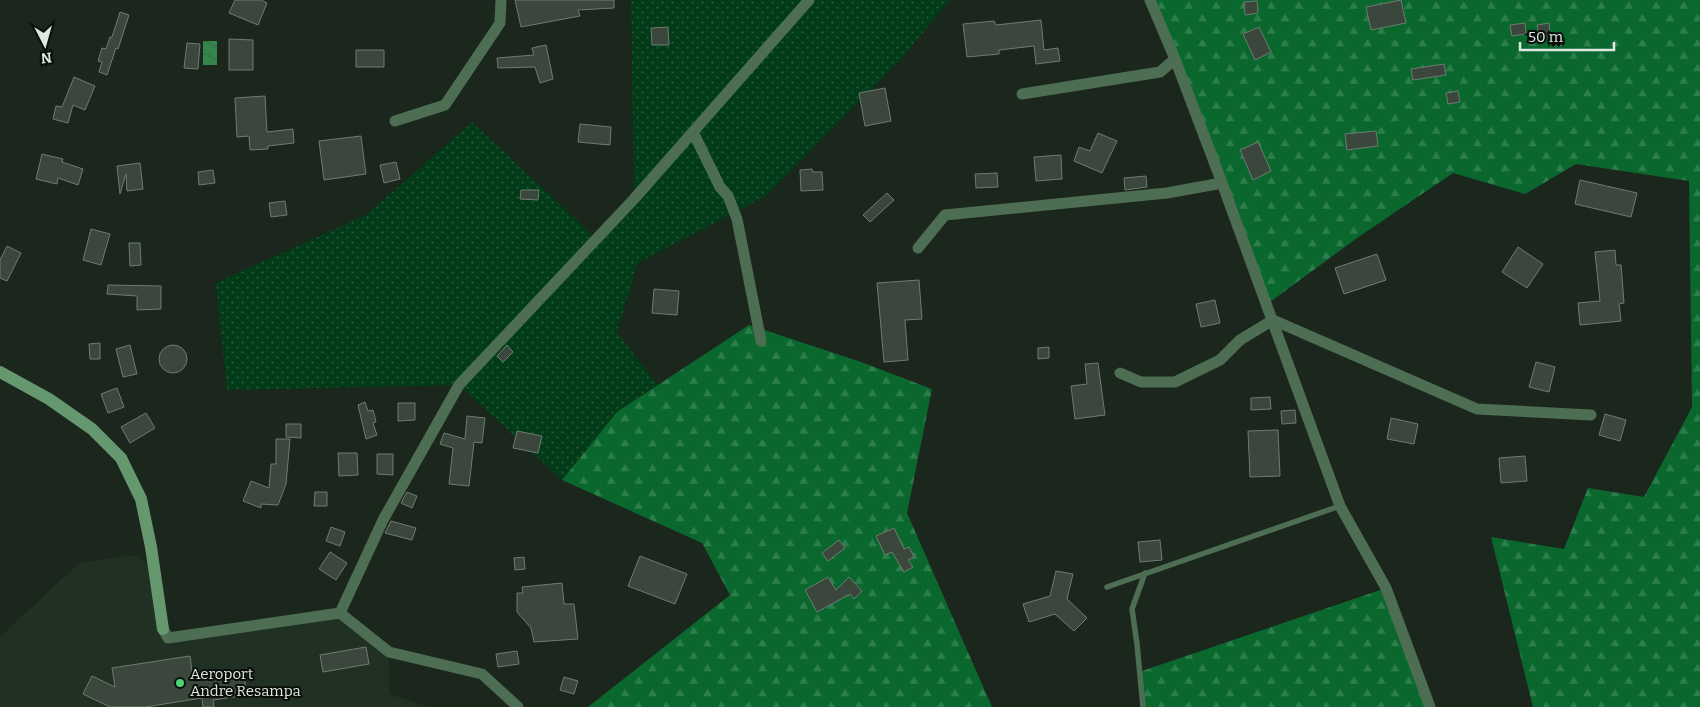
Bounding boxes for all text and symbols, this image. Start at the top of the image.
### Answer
north arrow [20,20,70,70]
scale bar [1520,20,1614,52]
text: 50 m [1528,28,1564,46]
text: N [40,48,53,66]
place label: Aeroport Andre Resampa [190,665,301,700]
marker: Aeroport Andre Resampa [174,677,186,689]

